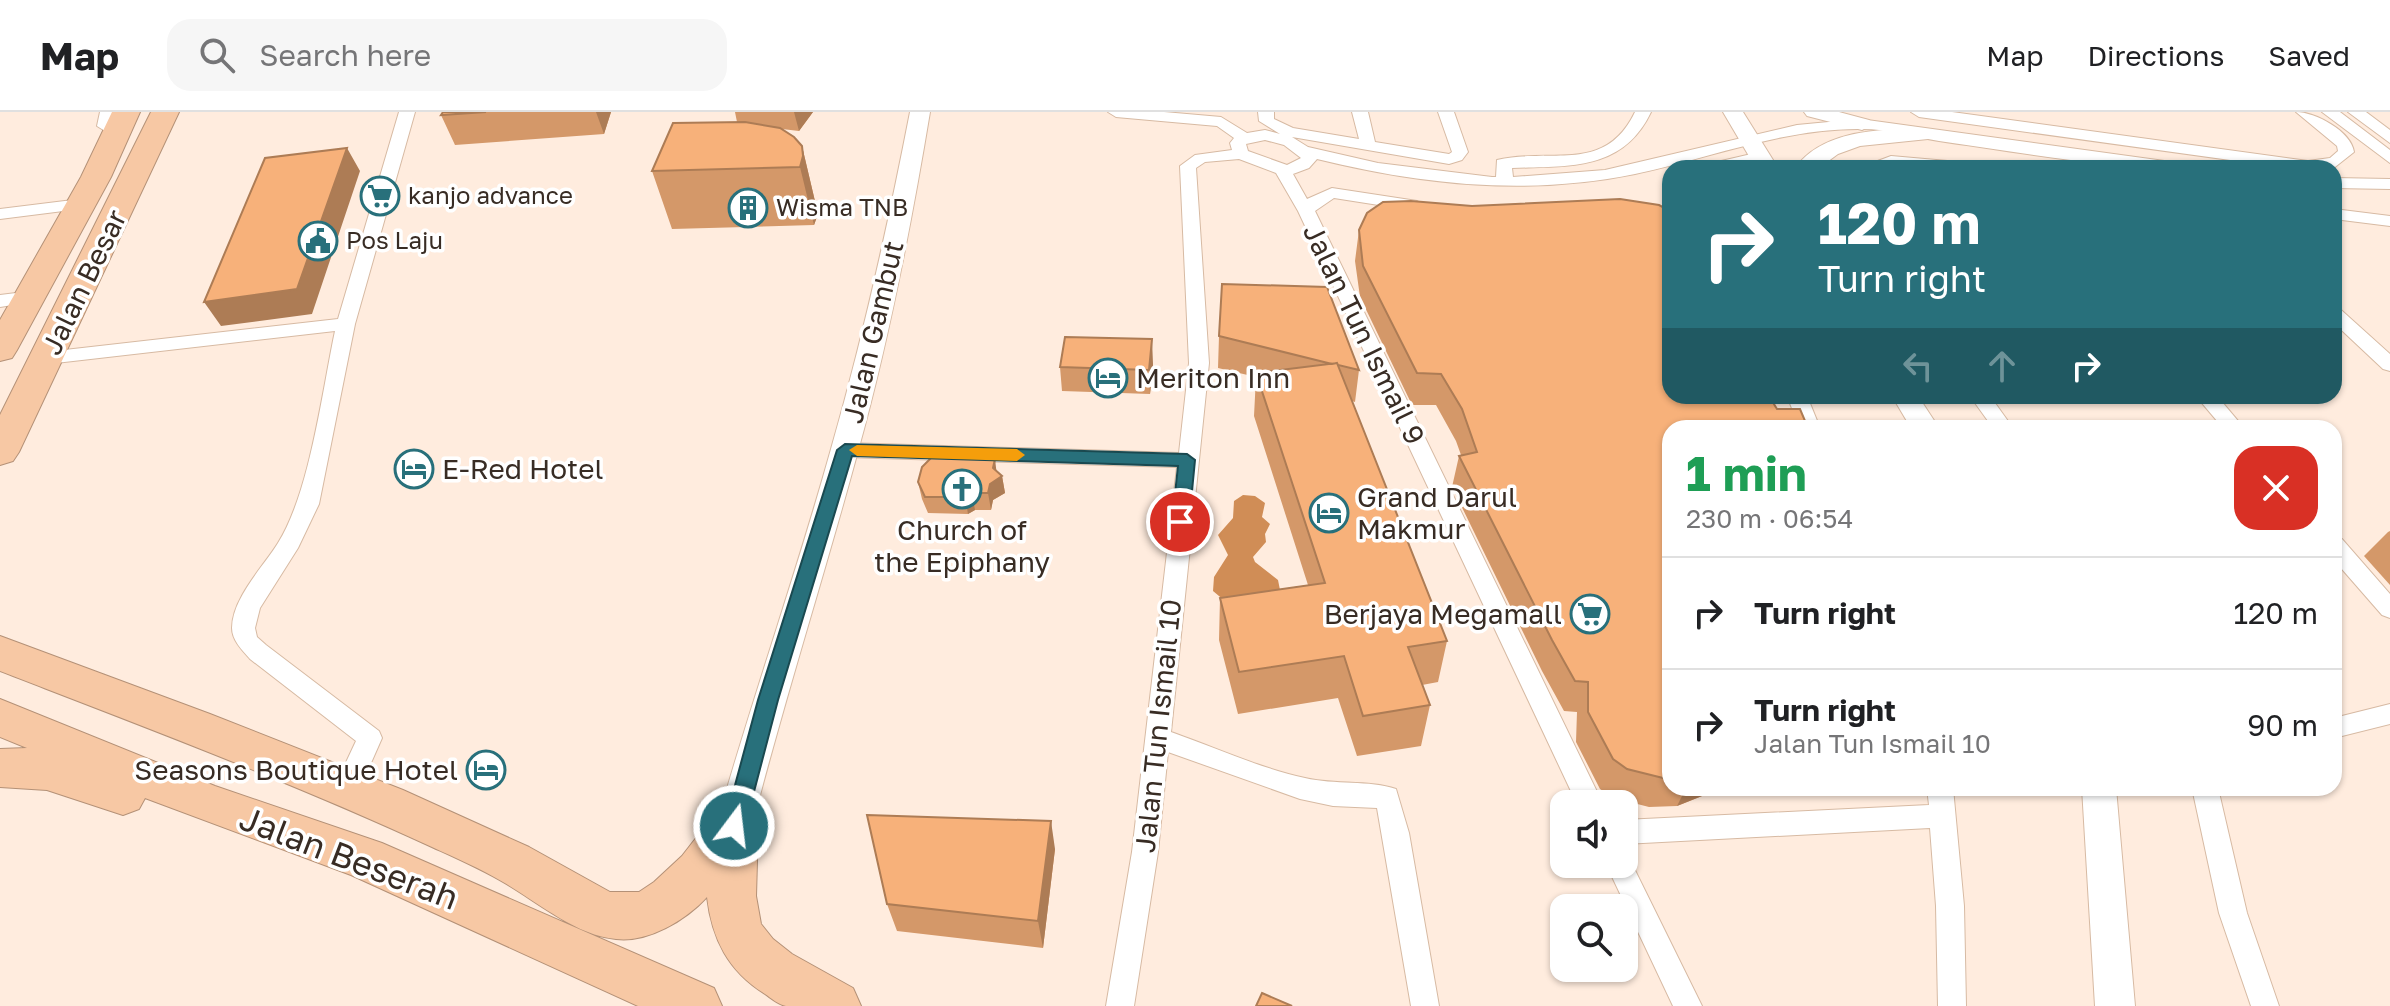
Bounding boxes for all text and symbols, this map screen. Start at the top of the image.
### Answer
search box [167,19,727,91]
text: Map [40,33,119,78]
icon: search [195,33,239,77]
text: Search here [259,37,431,73]
text: Map [1986,39,2043,72]
text: Directions [2087,39,2224,72]
text: Saved [2268,39,2350,72]
supermarket icon: kanjo advance [359,175,401,217]
place label: kanjo advance [408,180,573,209]
building icon: Wisma TNB [727,187,769,229]
text: 120 m [1818,189,1980,256]
place label: Wisma TNB [776,192,908,221]
icon: right [1686,192,1790,296]
street label: Jalan Besar [34,204,133,360]
street label: Jalan Tun Ismail 9 [1297,218,1432,449]
public building icon: Pos Laju [297,220,339,262]
place label: Pos Laju [346,225,443,254]
street label: Jalan Gambut [836,238,910,426]
text: Turn right [1818,257,1986,300]
icon: left [1896,344,1940,388]
icon: ahead [1980,344,2024,388]
icon: right [2064,344,2108,388]
hotel icon: Meriton Inn [1087,357,1129,399]
place label: Meriton Inn [1136,361,1290,394]
text: 1 min [1686,444,1807,502]
button: close [2234,446,2318,530]
hotel icon: E-Red Hotel [393,448,435,490]
place label: E-Red Hotel [442,452,603,485]
church icon: Church of the Epiphany [941,468,983,510]
place label: Grand Darul Makmur [1357,480,1517,545]
pin [1146,488,1214,556]
hotel icon: Grand Darul Makmur [1308,492,1350,534]
icon: arrive [1158,500,1202,544]
text: 230 m · 06:54 [1686,503,1853,534]
place label: Church of the Epiphany [874,513,1050,578]
icon: right [1686,591,1730,635]
supermarket icon: Berjaya Megamall [1569,593,1611,635]
text: Turn right [1754,595,1896,631]
text: 120 m [2233,595,2318,631]
street label: Jalan Tun Ismail 10 [1128,597,1187,854]
place label: Berjaya Megamall [1324,597,1562,630]
text: Turn right [1754,692,1896,728]
icon: right [1686,703,1730,747]
text: 90 m [2247,707,2318,743]
text: Jalan Tun Ismail 10 [1754,728,1991,759]
hotel icon: Seasons Boutique Hotel [465,749,507,791]
place label: Seasons Boutique Hotel [134,753,458,786]
position arrow [692,784,776,868]
map controls [1550,790,1638,982]
button: sound [1550,790,1638,878]
street label: Jalan Beserah [234,797,464,917]
button: search [1550,894,1638,982]

